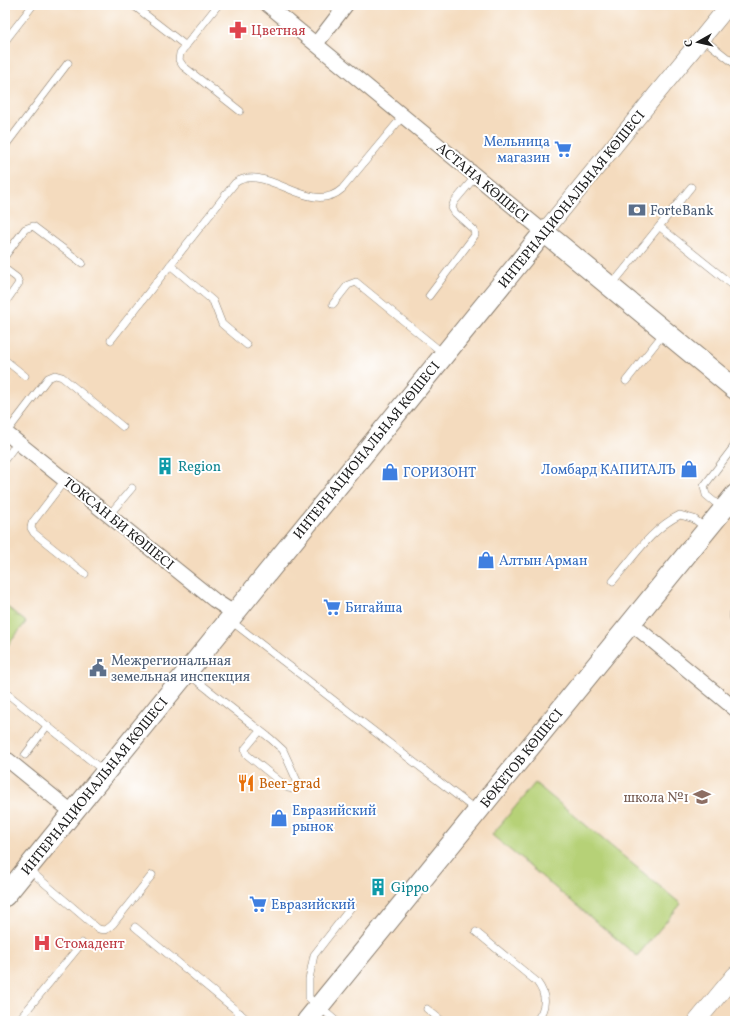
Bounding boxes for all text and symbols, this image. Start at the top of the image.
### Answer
pharmacy icon: Цветная [228,20,248,40]
place label: Цветная [251,22,306,41]
north arrow [678,22,718,62]
text: С [682,39,698,48]
street label: ИНТЕРНАЦИОНАЛЬНАЯ КӨШЕСІ [494,107,650,293]
place label: Мельница магазин [483,133,550,168]
street label: АСТАНА КӨШЕСІ [432,139,532,227]
supermarket icon: Мельница магазин [553,139,573,159]
bank icon: ForteBank [627,200,647,220]
place label: ForteBank [650,202,714,221]
street label: ИНТЕРНАЦИОНАЛЬНАЯ КӨШЕСІ [289,358,445,544]
building icon: Region [155,456,175,476]
place label: Region [178,458,221,477]
shop icon: Ломбард КАПИТАЛЪ [679,459,699,479]
place label: Ломбард КАПИТАЛЪ [541,461,676,480]
shop icon: ГОРИЗОНТ [380,462,400,482]
place label: ГОРИЗОНТ [403,464,476,483]
street label: ТОКСАН БИ КӨШЕСІ [59,474,177,575]
shop icon: Алтын Арман [476,550,496,570]
place label: Алтын Арман [499,552,588,571]
supermarket icon: Бигайша [322,597,342,617]
place label: Бигайша [345,599,402,618]
place label: Межрегиональная земельная инспекция [111,652,250,687]
public building icon: Межрегиональная земельная инспекция [88,658,108,678]
street label: ИНТЕРНАЦИОНАЛЬНАЯ КӨШЕСІ [17,694,173,880]
street label: БӨКЕТОВ КӨШЕСІ [476,705,568,812]
restaurant icon: Beer-grad [236,773,256,793]
place label: Beer-grad [259,775,321,794]
school or university icon: школа №1 [692,787,712,807]
place label: школа №1 [623,789,689,808]
place label: Евразийский рынок [292,802,377,837]
shop icon: Евразийский рынок [269,808,289,828]
building icon: Gippo [368,877,388,897]
place label: Gippo [391,879,429,898]
supermarket icon: Евразийский [248,894,268,914]
place label: Евразийский [271,896,356,915]
hospital icon: Стомадент [32,933,52,953]
place label: Стомадент [55,935,125,954]

